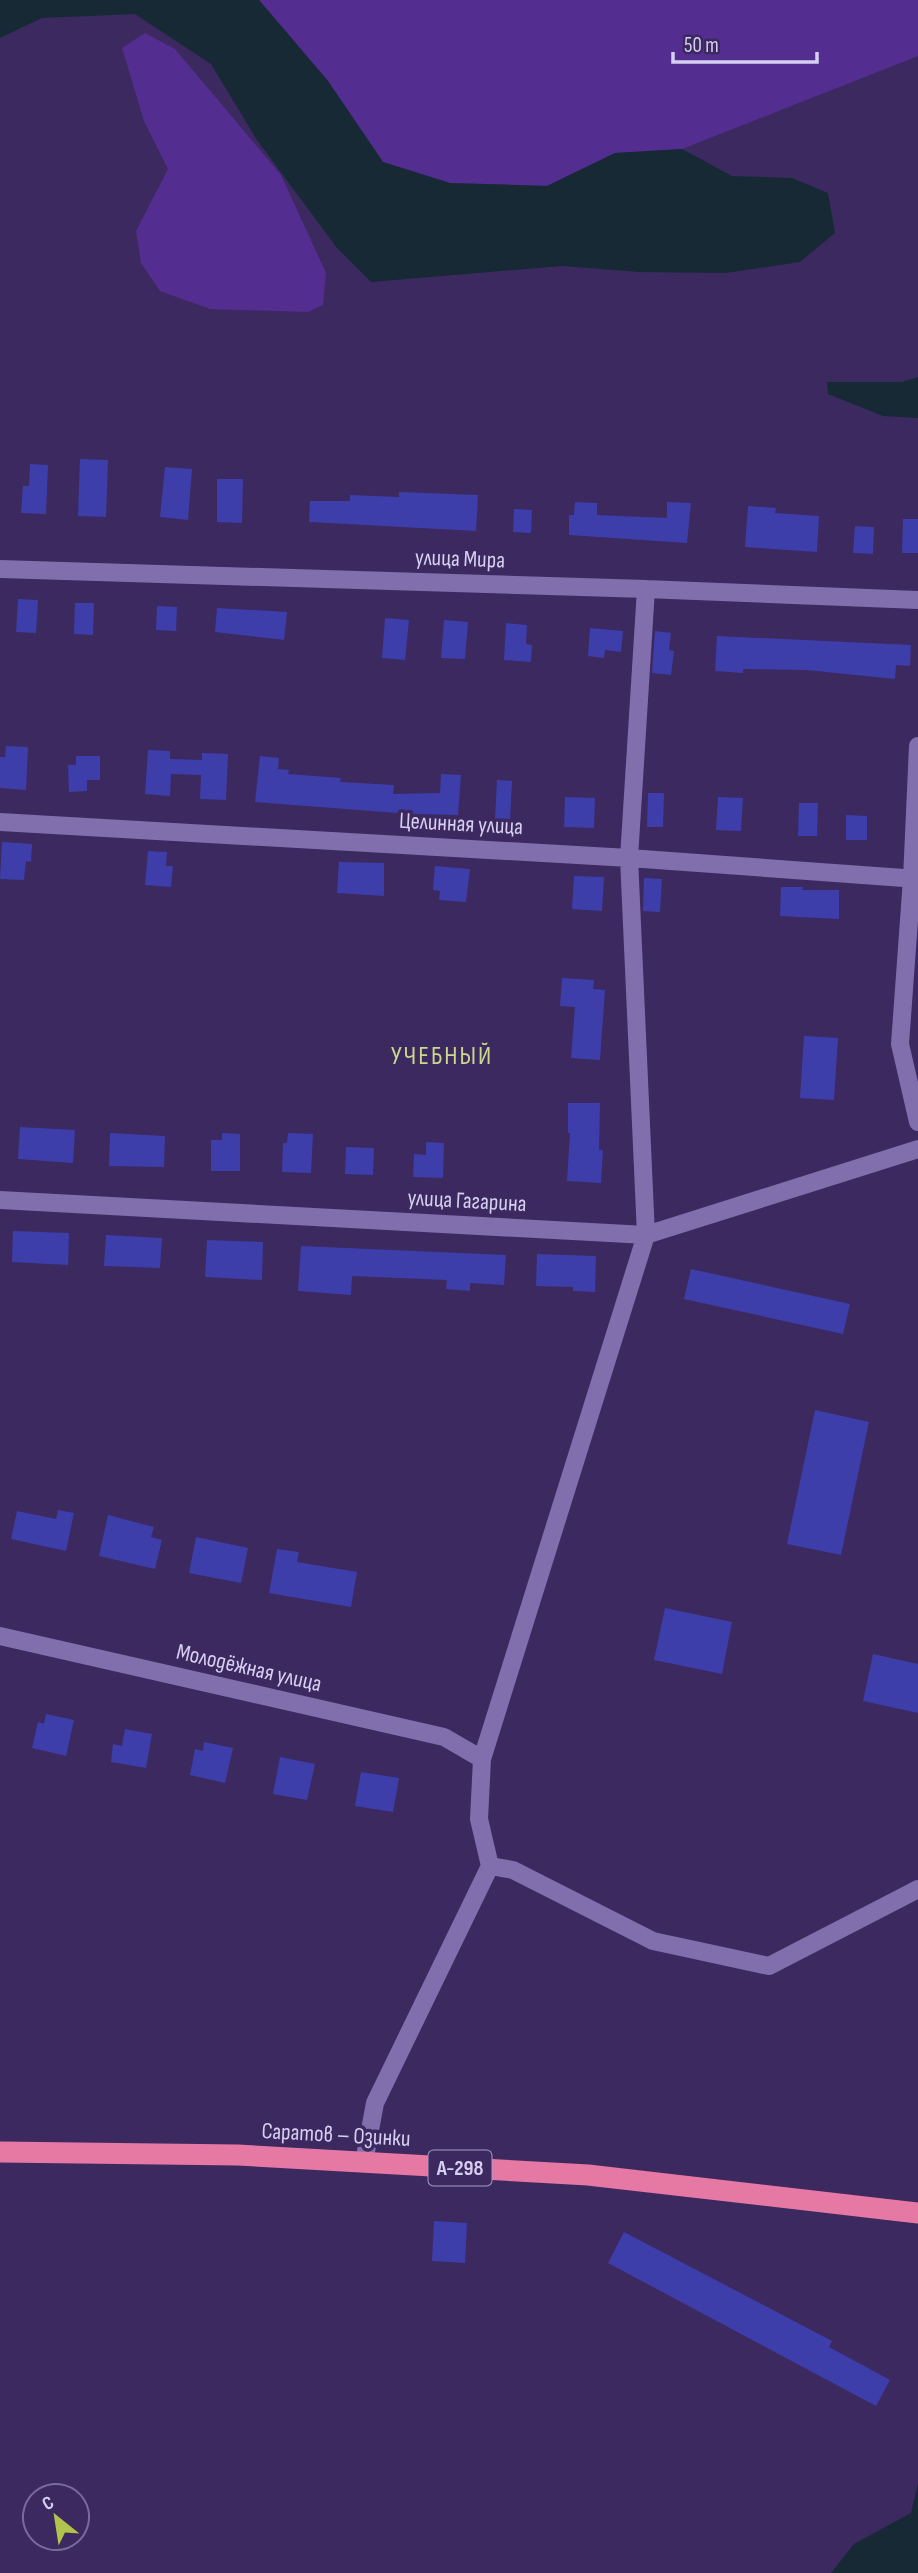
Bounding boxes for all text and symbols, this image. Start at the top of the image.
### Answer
scale bar [673,21,816,65]
text: 50 m [684,33,719,58]
street label: улица Мира [414,543,506,575]
street label: Целинная улица [398,807,524,841]
district label: УЧЕБНЫЙ [391,1041,493,1072]
street label: улица Гагарина [407,1184,527,1218]
street label: Молодёжная улица [174,1638,324,1698]
street label: Саратов – Озинки [261,2117,411,2153]
road number: А-298 [428,2150,491,2186]
north arrow [21,2482,91,2552]
text: С [38,2491,58,2516]

